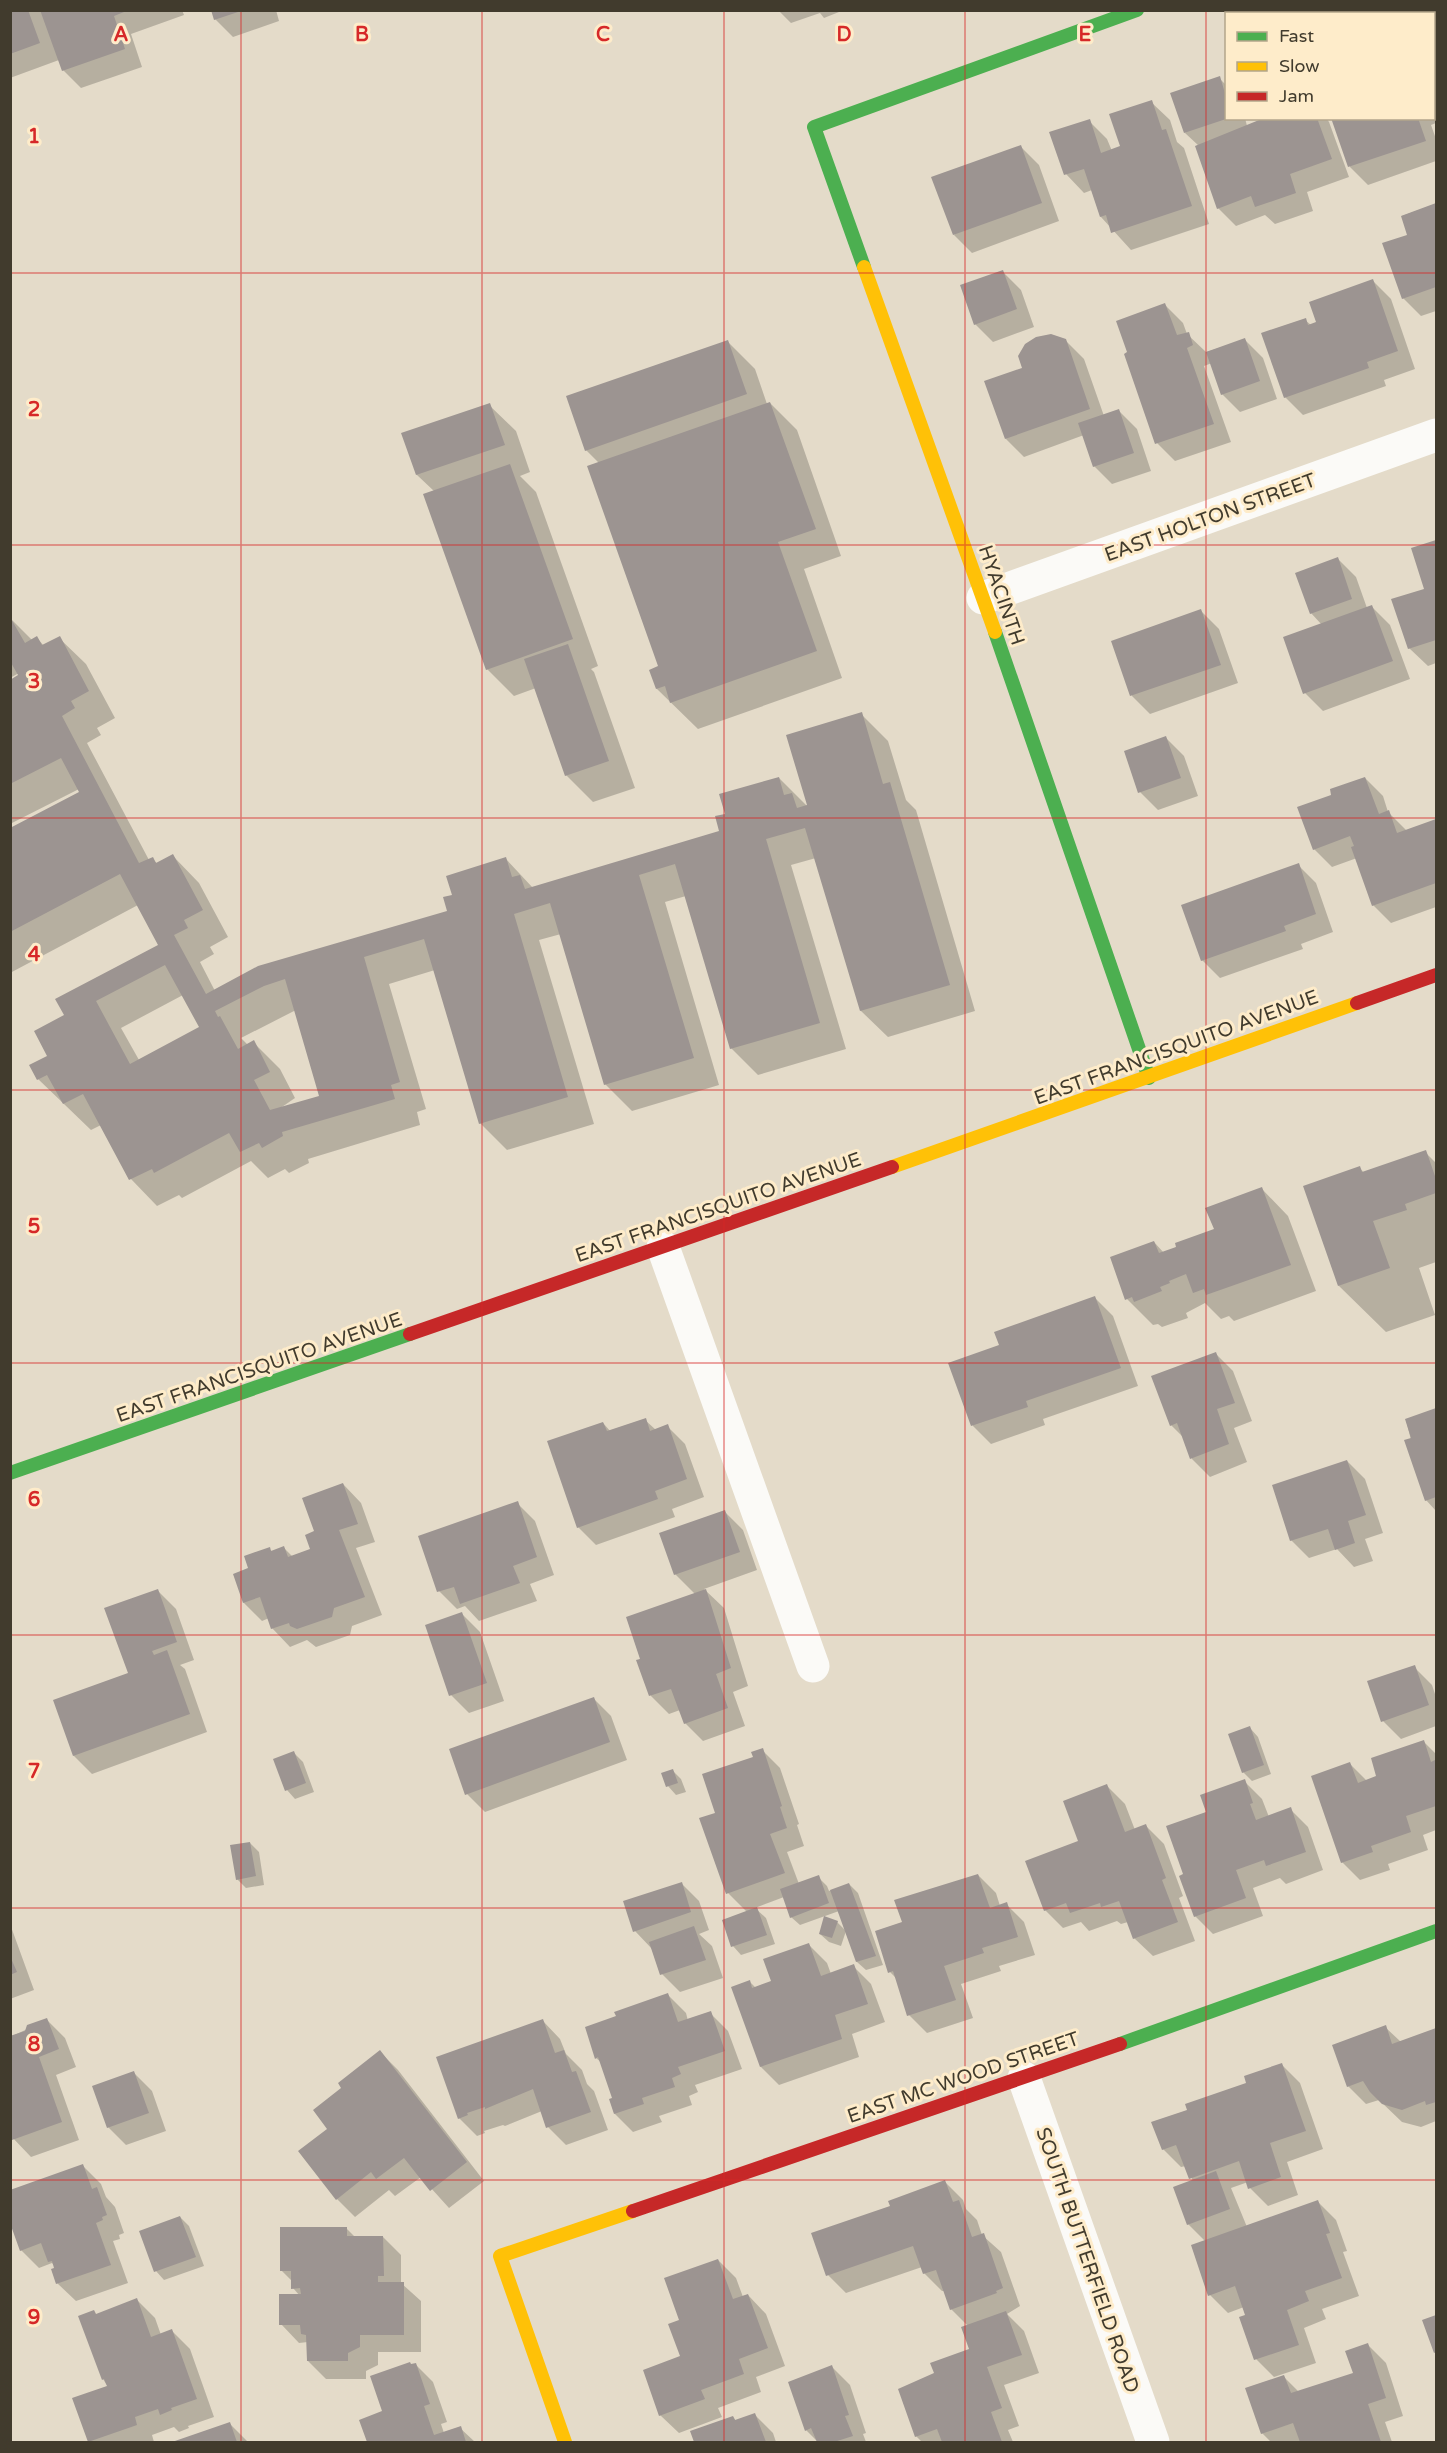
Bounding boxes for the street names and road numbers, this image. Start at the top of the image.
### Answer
street label: EAST HOLTON STREET [1101,469,1319,567]
street label: HYACINTH [973,542,1029,649]
street label: EAST FRANCISQUITO AVENUE [1031,985,1322,1111]
street label: EAST FRANCISQUITO AVENUE [572,1148,864,1268]
street label: EAST FRANCISQUITO AVENUE [113,1308,405,1428]
street label: EAST MC WOOD STREET [844,2027,1082,2129]
street label: SOUTH BUTTERFIELD ROAD [1030,2124,1144,2396]

